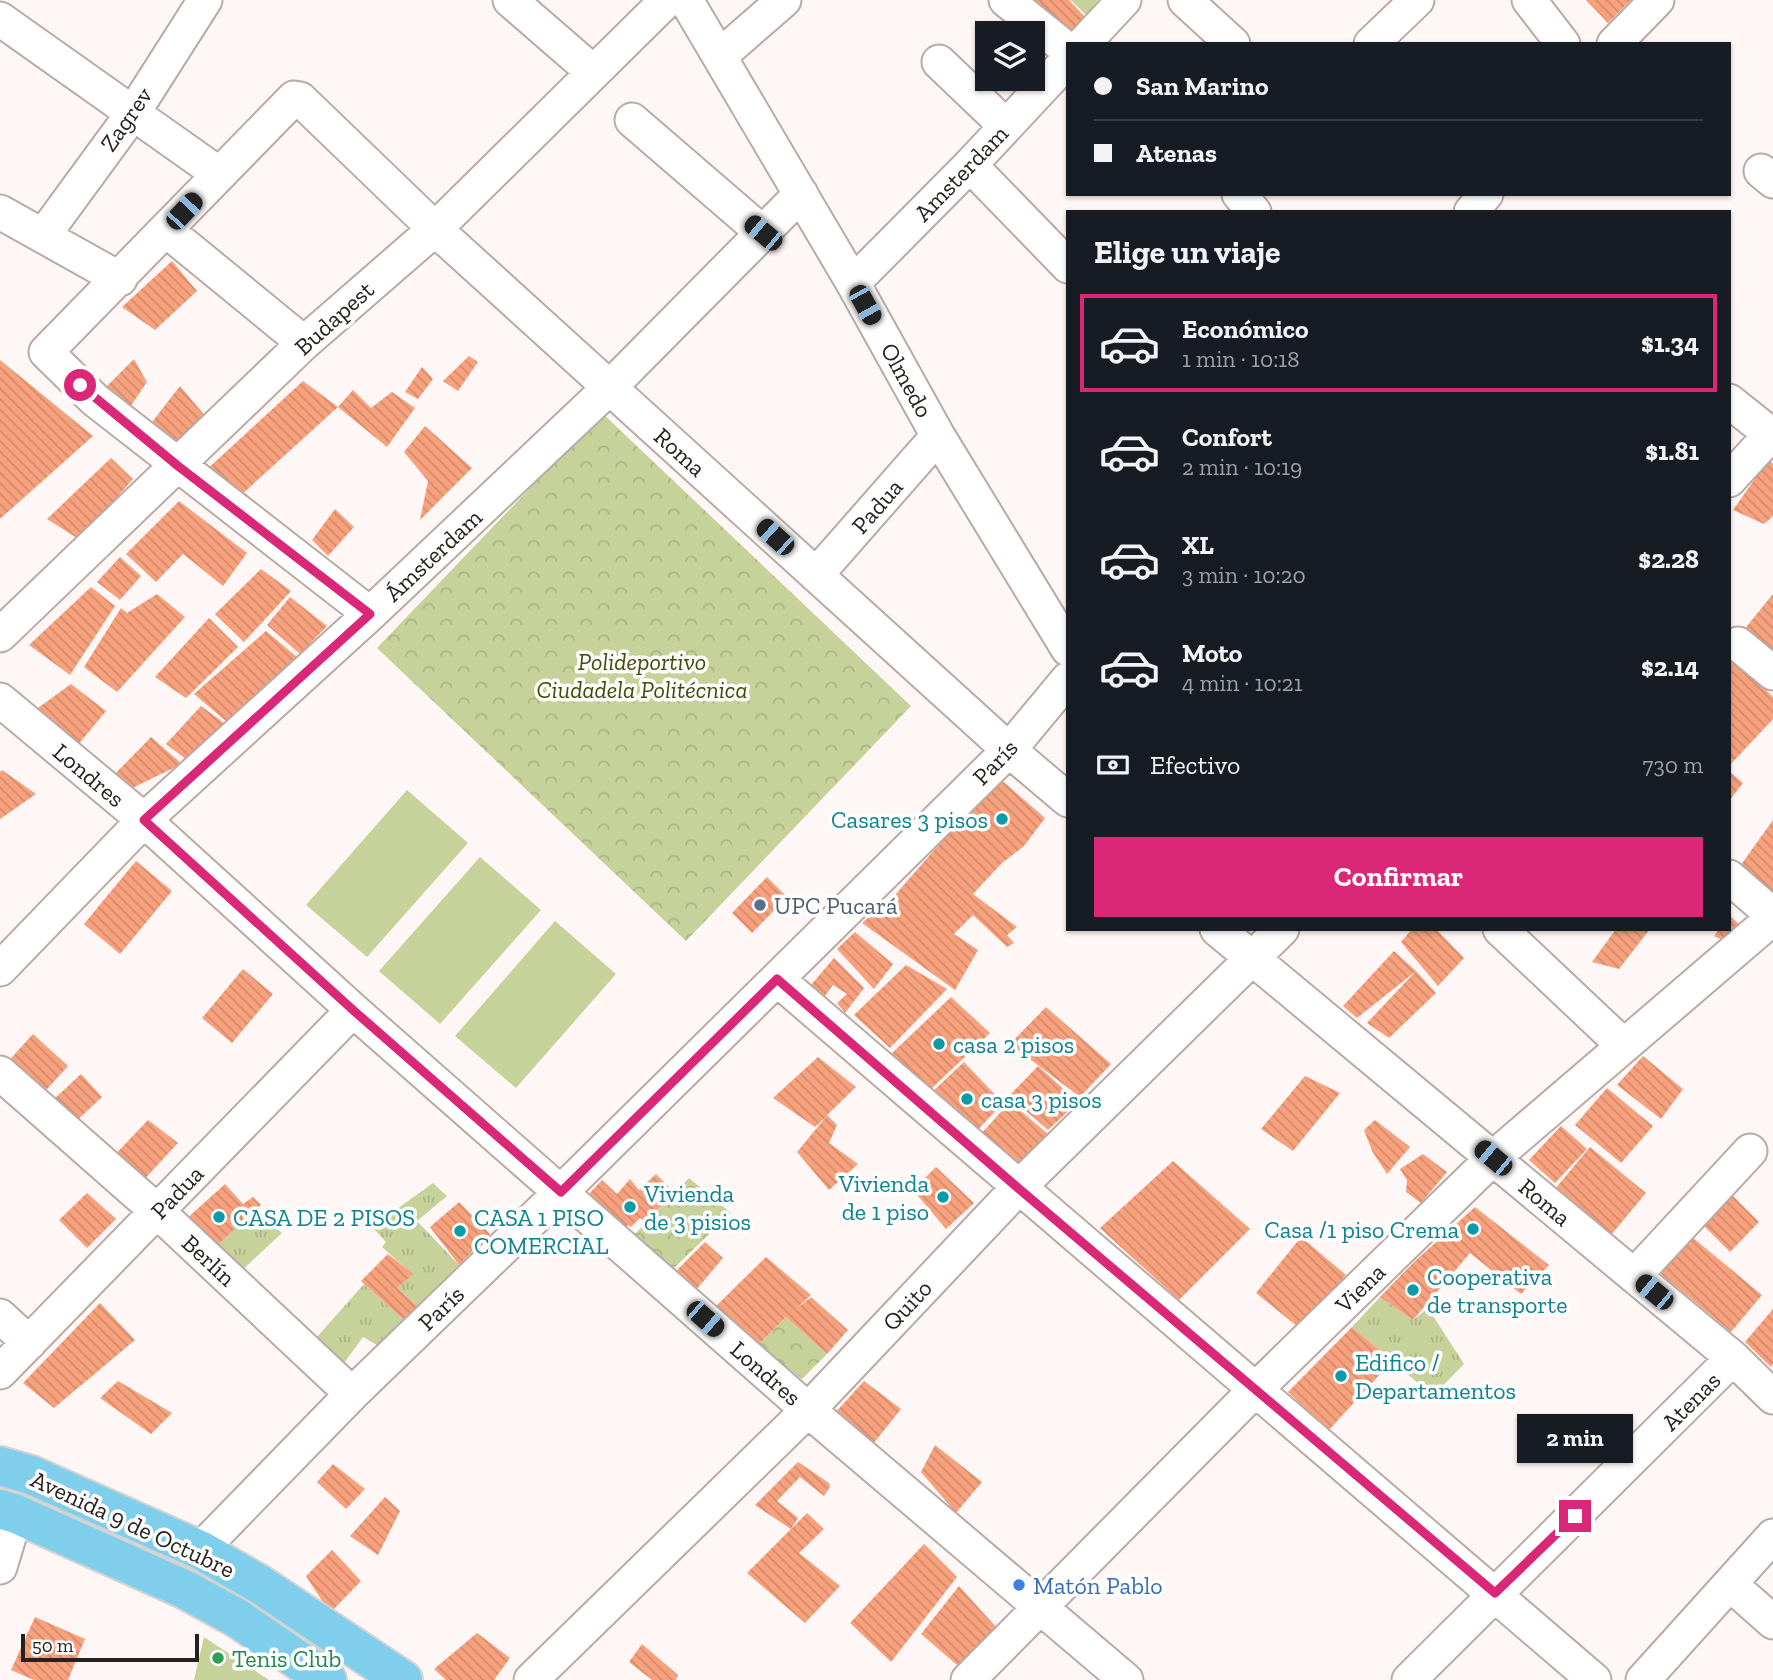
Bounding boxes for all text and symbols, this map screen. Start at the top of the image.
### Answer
map controls [975,21,1045,91]
button: layers [975,21,1045,91]
text: San Marino [1136,70,1269,102]
street label: Zagrev [94,81,158,157]
street label: Amsterdam [908,119,1014,227]
text: Atenas [1136,137,1217,169]
car [162,188,207,234]
car [741,211,786,255]
text: Elige un viaje [1094,233,1281,271]
street label: Budapest [288,275,380,361]
car [846,282,885,328]
icon: car [1098,312,1161,375]
text: Económico [1182,313,1309,345]
text: $1.34 [1641,327,1699,359]
street label: Olmedo [875,338,939,422]
text: 1 min · 10:18 [1182,345,1300,373]
route start [64,369,96,401]
icon: car [1098,420,1161,483]
street label: Roma [648,421,712,483]
text: Confort [1182,421,1272,453]
text: $1.81 [1645,435,1699,467]
text: 2 min · 10:19 [1182,453,1302,481]
street label: Padua [845,472,909,539]
street label: Ámsterdam [378,502,488,607]
car [753,515,798,559]
icon: car [1098,528,1161,591]
text: XL [1182,529,1214,561]
text: $2.28 [1638,543,1699,575]
text: 3 min · 10:20 [1182,561,1306,589]
icon: car [1098,636,1161,699]
text: Moto [1182,637,1242,669]
park label: Polideportivo Ciudadela Politécnica [536,647,748,704]
text: $2.14 [1641,651,1699,683]
text: 4 min · 10:21 [1182,669,1303,697]
street label: París [966,733,1024,791]
street label: Londres [47,737,131,813]
icon: cash [1094,746,1132,784]
text: Efectivo [1150,749,1240,781]
text: 730 m [1643,751,1703,779]
place label: Casares 3 pisos [831,805,988,834]
marker: Casares 3 pisos [994,811,1010,827]
button: Confirmar [1094,837,1703,917]
place label: UPC Pucará [774,891,898,920]
marker: UPC Pucará [752,897,768,913]
place label: casa 2 pisos [953,1030,1074,1059]
marker: casa 2 pisos [931,1036,947,1052]
place label: casa 3 pisos [981,1085,1102,1114]
marker: casa 3 pisos [959,1091,975,1107]
car [1471,1136,1516,1180]
street label: Padua [145,1159,210,1225]
place label: Vivienda de 1 piso [838,1169,929,1226]
street label: Roma [1513,1172,1577,1232]
place label: Vivienda de 3 pisios [643,1179,751,1236]
marker: Vivienda de 1 piso [935,1189,951,1205]
marker: Vivienda de 3 pisios [622,1199,638,1215]
place label: CASA DE 2 PISOS [233,1203,415,1232]
place label: CASA 1 PISO COMERCIAL [474,1203,608,1260]
marker: CASA DE 2 PISOS [211,1209,227,1225]
place label: Casa /1 piso Crema [1264,1215,1459,1244]
marker: Casa /1 piso Crema [1465,1221,1481,1237]
marker: CASA 1 PISO COMERCIAL [452,1223,468,1239]
street label: Berlín [176,1228,242,1292]
street label: Viena [1328,1257,1391,1319]
place label: Cooperativa de transporte [1427,1262,1568,1319]
car [1632,1270,1677,1314]
street label: Quito [876,1274,938,1336]
street label: París [412,1279,470,1337]
marker: Cooperativa de transporte [1405,1282,1421,1298]
car [683,1297,728,1341]
street label: Londres [725,1334,807,1412]
place label: Edifico / Departamentos [1355,1348,1516,1405]
street label: Atenas [1656,1366,1726,1436]
marker: Edifico / Departamentos [1333,1368,1349,1384]
callout: 2 min [1517,1414,1633,1464]
text: 2 min [1546,1424,1604,1452]
street label: Avenida 9 de Octubre [27,1464,239,1584]
route end [1559,1500,1591,1532]
place label: Matón Pablo [1033,1571,1163,1600]
marker: Matón Pablo [1011,1577,1027,1593]
scale bar [21,1631,200,1663]
text: 50 m [32,1634,73,1657]
place label: Tenis Club [232,1644,341,1673]
marker: Tenis Club [210,1650,226,1666]

